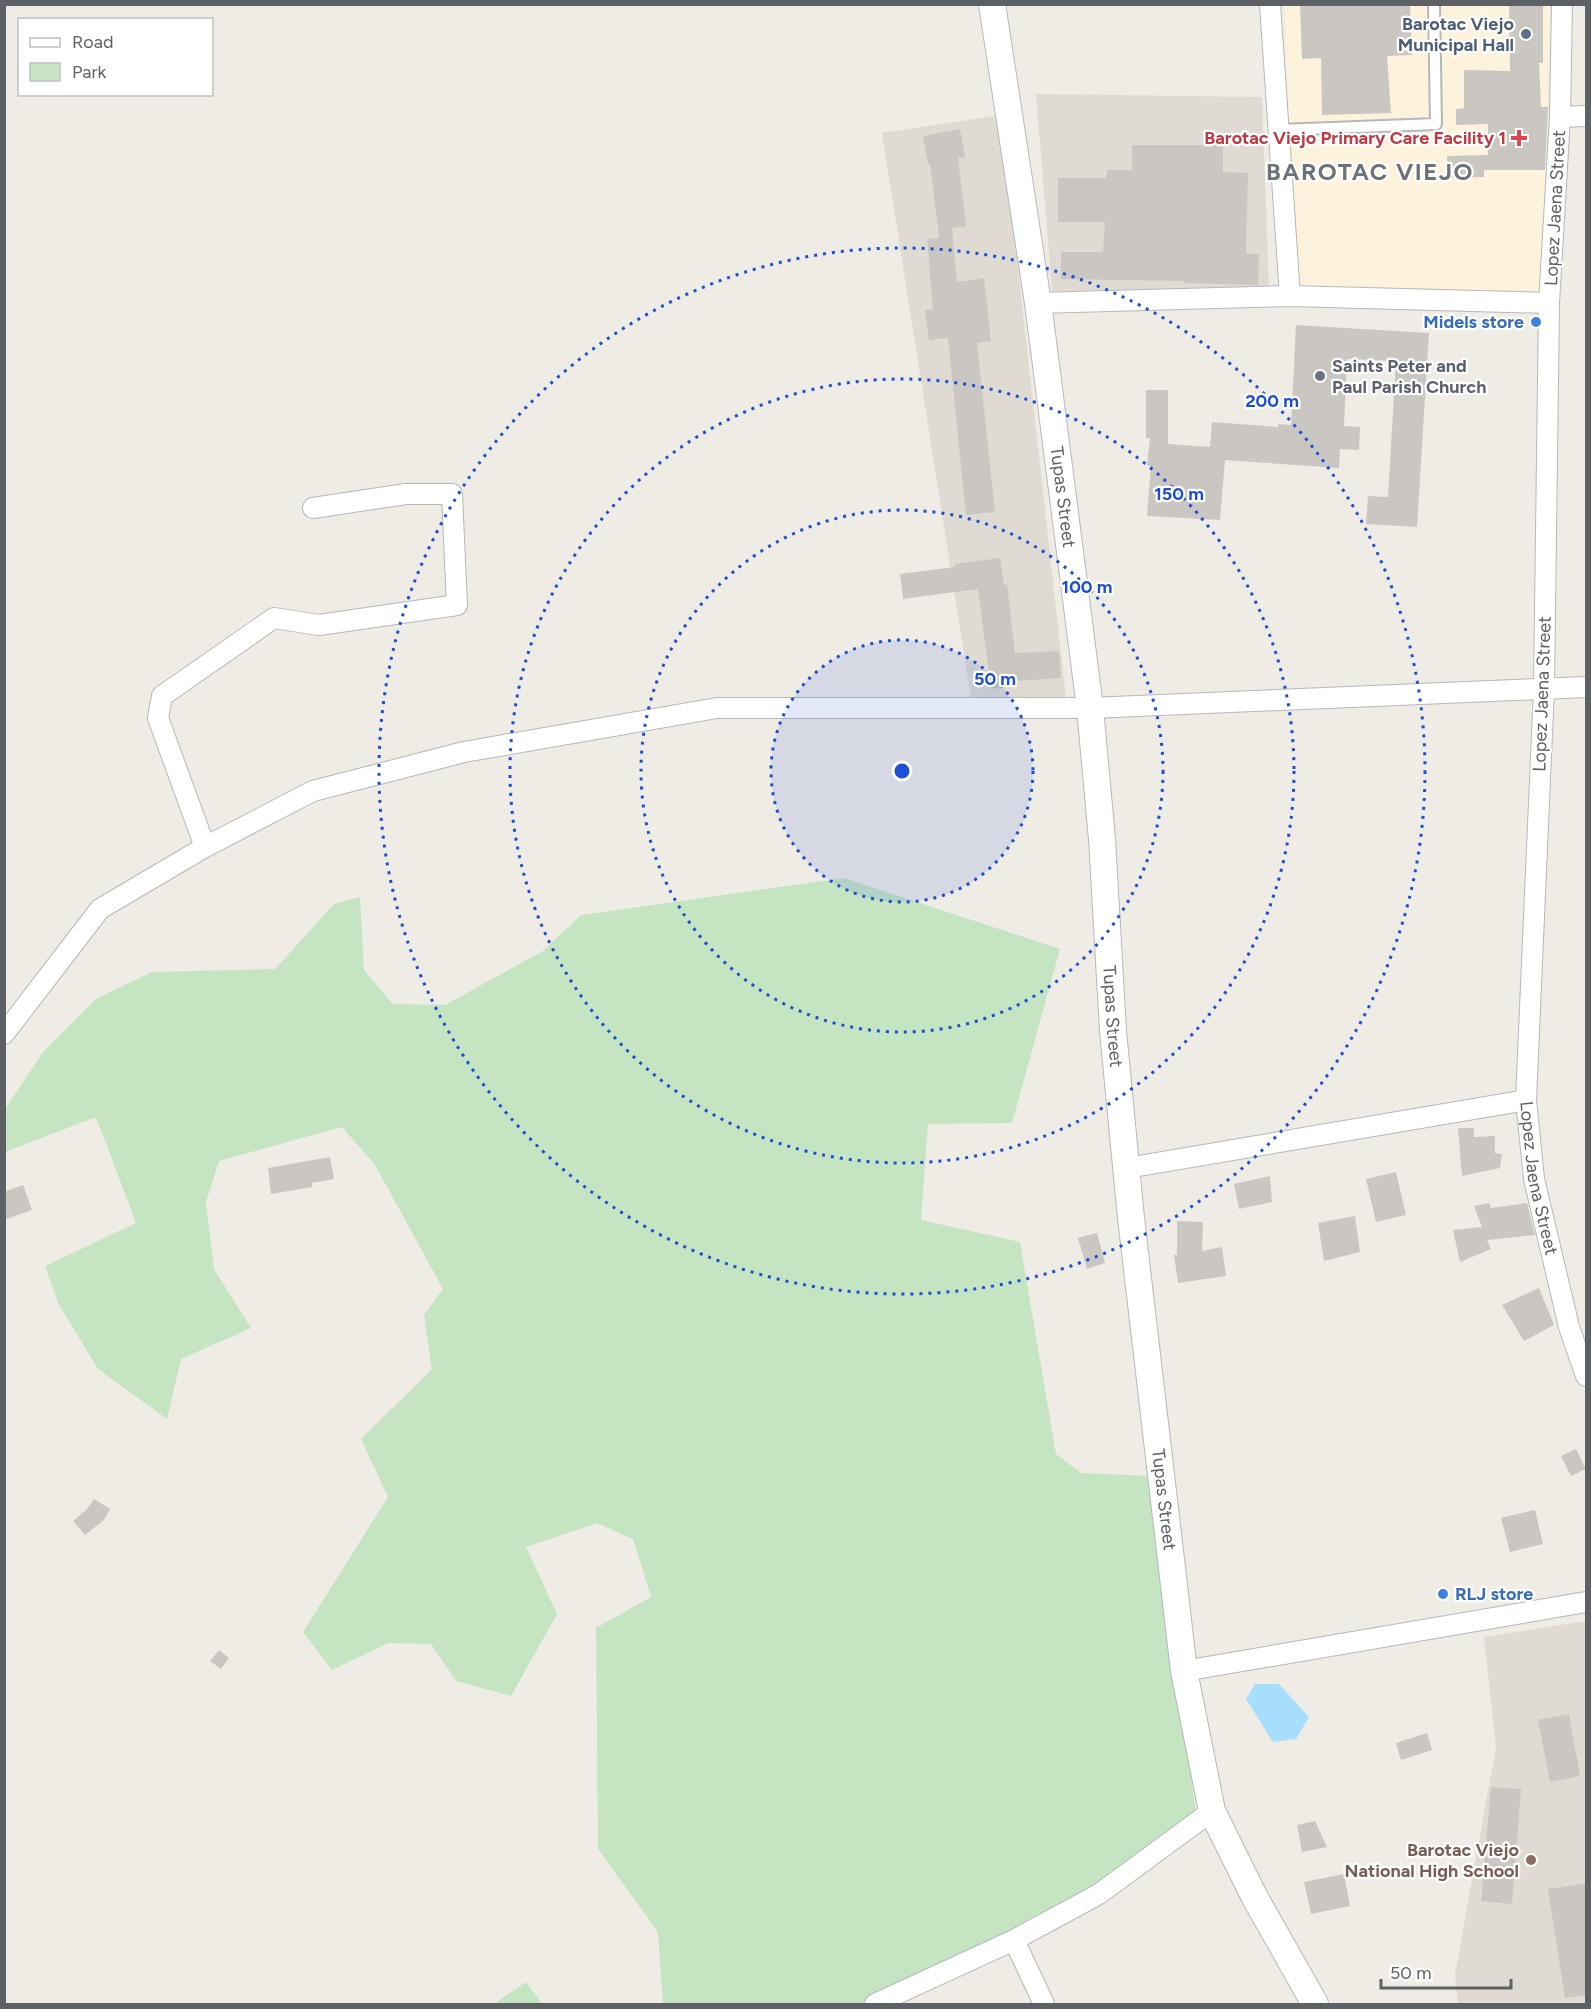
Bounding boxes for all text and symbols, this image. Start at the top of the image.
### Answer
place label: Barotac Viejo Municipal Hall [1398,13,1514,56]
legend [18,18,213,96]
marker: Barotac Viejo Municipal Hall [1519,27,1533,41]
text: Road [72,31,113,53]
text: Park [72,61,107,83]
place label: Barotac Viejo Primary Care Facility 1 [1204,127,1506,149]
marker: Barotac Viejo Primary Care Facility 1 [1510,129,1528,147]
street label: Lopez Jaena Street [1540,129,1570,286]
district label: BAROTAC VIEJO [1266,157,1474,186]
place label: Midels store [1423,311,1524,333]
marker: Midels store [1529,315,1543,329]
place label: Saints Peter and Paul Parish Church [1332,355,1486,398]
marker: Saints Peter and Paul Parish Church [1313,369,1327,383]
text: 200 m [1245,390,1299,412]
street label: Tupas Street [1045,445,1080,549]
text: 150 m [1154,483,1204,505]
text: 100 m [1062,576,1112,598]
street label: Lopez Jaena Street [1528,616,1556,772]
text: 50 m [974,668,1016,690]
centre of rings [892,761,912,781]
street label: Tupas Street [1098,965,1127,1069]
street label: Lopez Jaena Street [1515,1100,1563,1257]
street label: Tupas Street [1147,1447,1181,1552]
place label: RLJ store [1455,1583,1533,1605]
marker: RLJ store [1436,1587,1450,1601]
place label: Barotac Viejo National High School [1345,1839,1519,1882]
marker: Barotac Viejo National High School [1524,1853,1538,1867]
scale bar [1381,1952,1512,1990]
text: 50 m [1390,1962,1432,1984]

